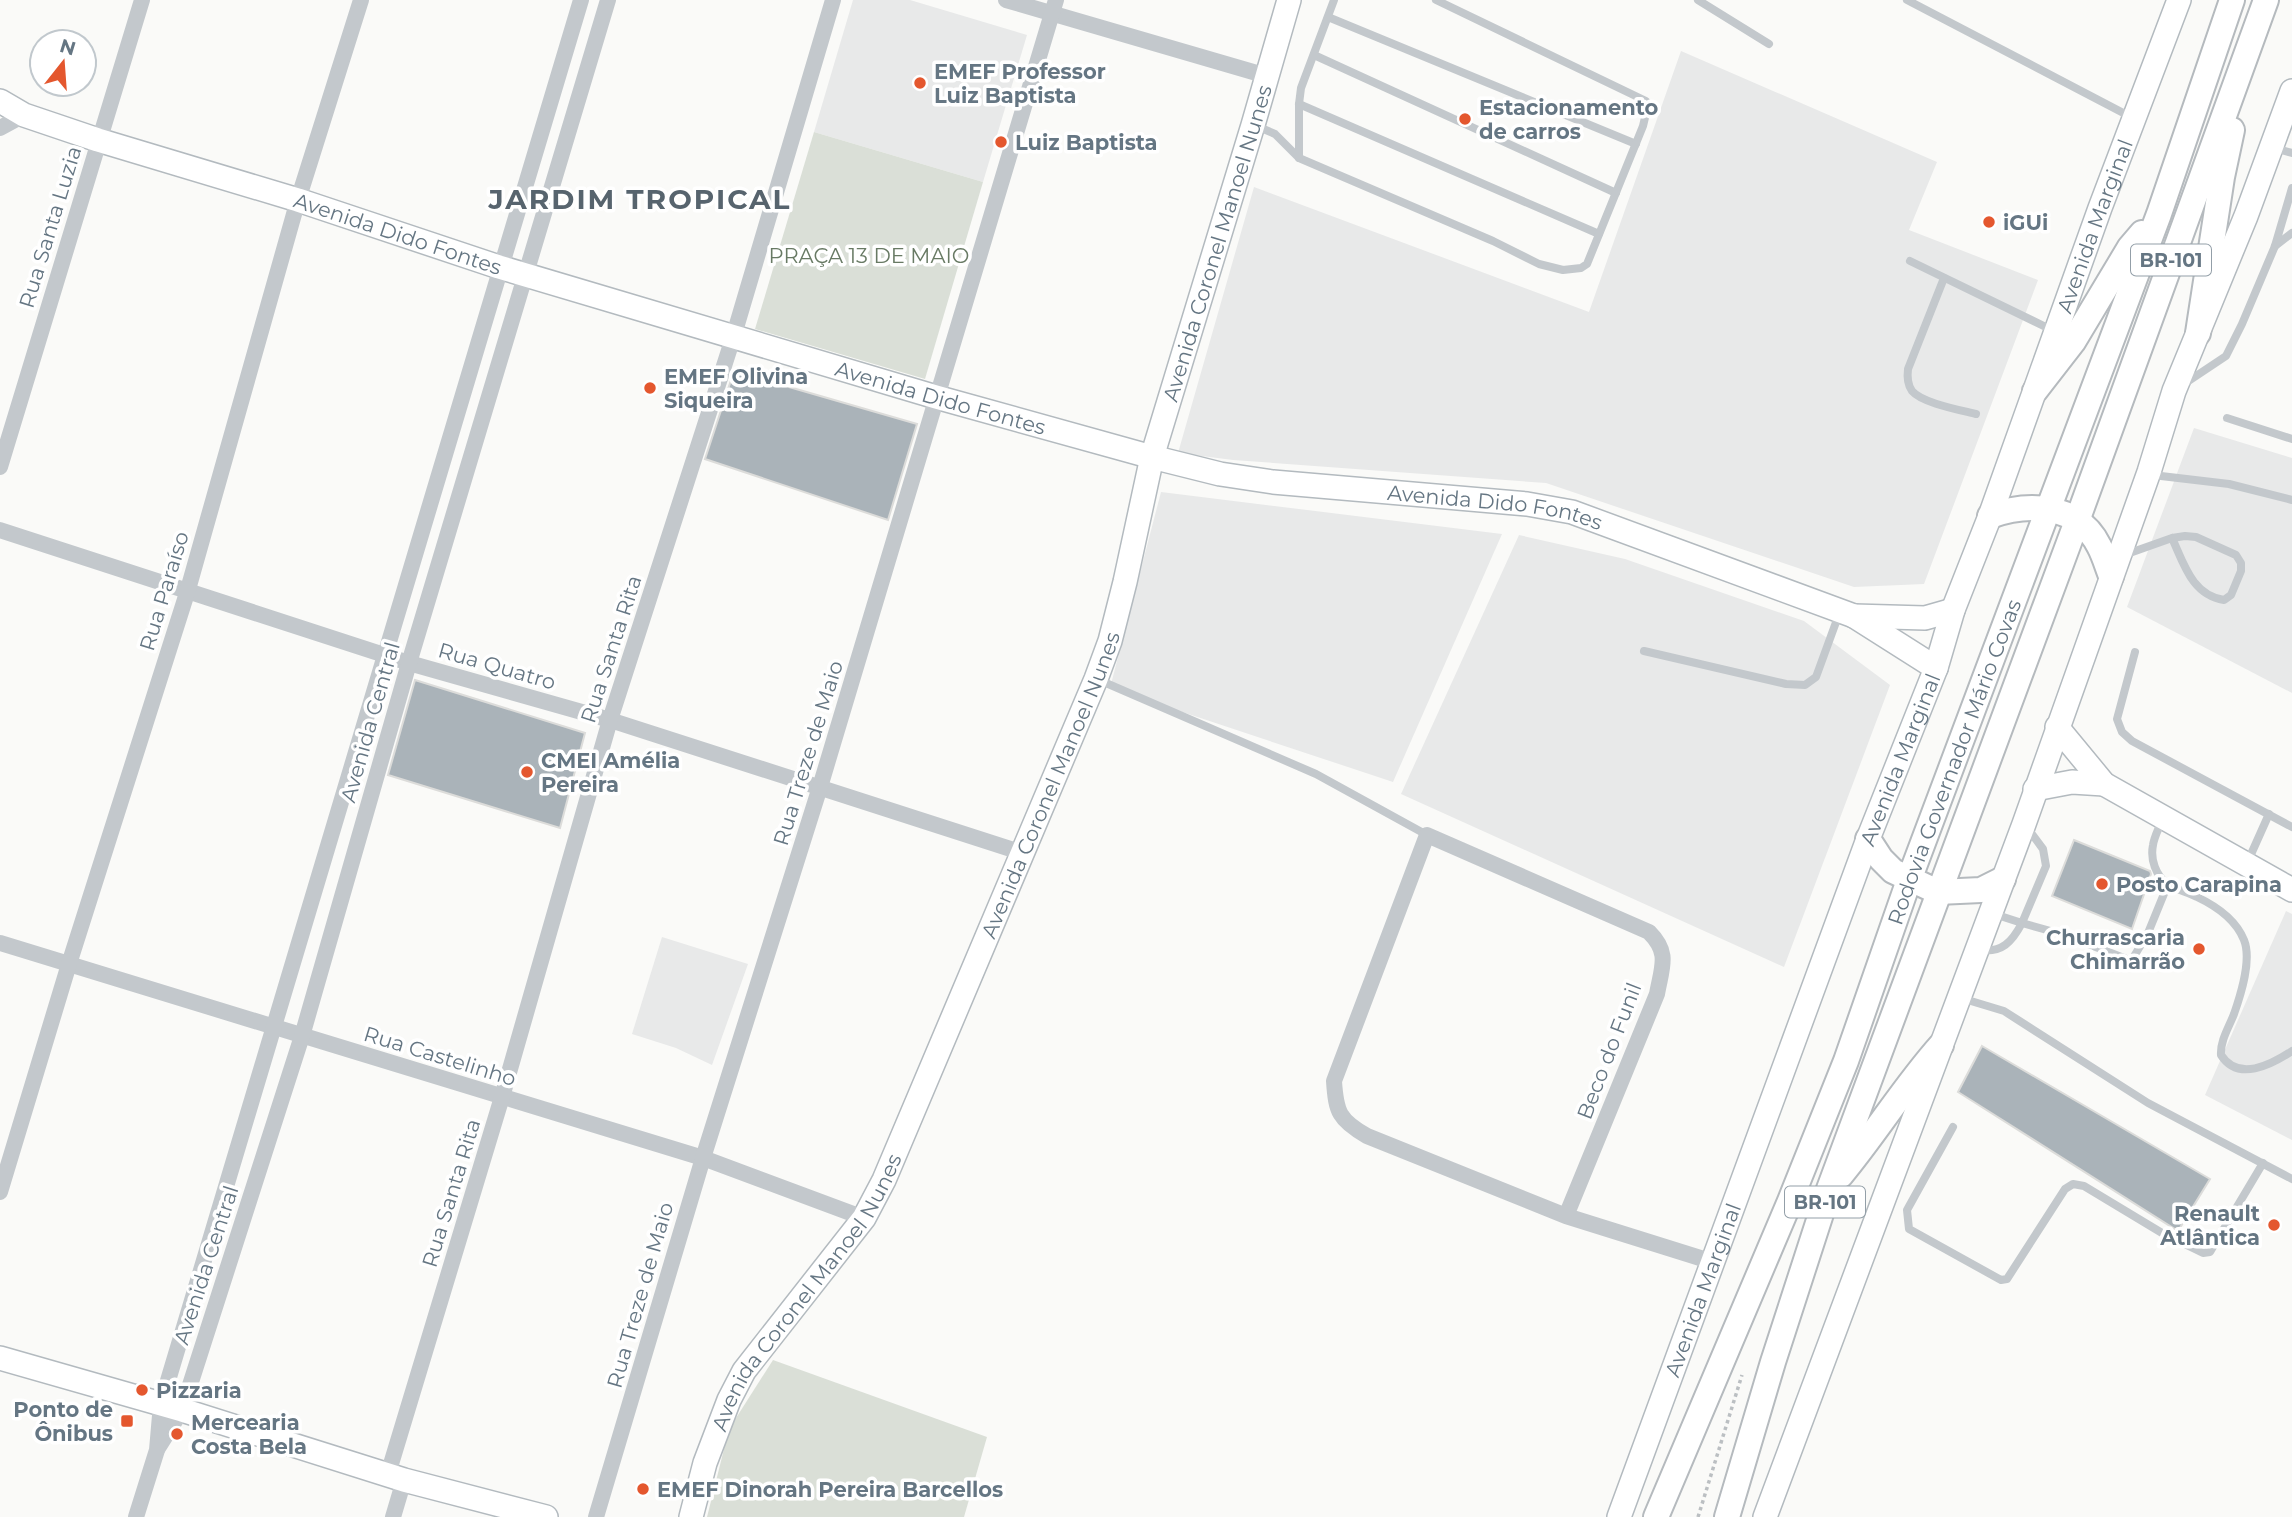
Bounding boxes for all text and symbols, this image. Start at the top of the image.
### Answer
north arrow [28,28,98,98]
text: N [57,34,79,60]
place label: EMEF Professor Luiz Baptista [934,59,1106,108]
marker: EMEF Professor Luiz Baptista [912,75,928,91]
street label: Avenida Coronel Manoel Nunes [1157,82,1276,404]
place label: Estacionamento de carros [1479,95,1658,144]
marker: Estacionamento de carros [1457,111,1473,127]
place label: Luiz Baptista [1015,130,1158,155]
marker: Luiz Baptista [993,134,1009,150]
street label: Avenida Marginal [2051,136,2138,316]
street label: Rua Santa Luzia [14,143,86,311]
district label: JARDIM TROPICAL [488,182,791,216]
street label: Avenida Dido Fontes [291,187,505,280]
place label: iGUi [2003,210,2048,235]
marker: iGUi [1981,214,1997,230]
park label: PRAÇA 13 DE MAIO [769,243,969,268]
road number: BR-101 [2131,244,2211,276]
street label: Avenida Dido Fontes [832,355,1049,439]
place label: EMEF Olivina Siqueira [664,364,808,413]
marker: EMEF Olivina Siqueira [642,380,658,396]
street label: Avenida Dido Fontes [1386,479,1606,535]
street label: Rua Paraíso [134,528,194,654]
street label: Rua Santa Rita [575,572,647,726]
street label: Rodovia Governador Mário Covas [1882,596,2026,928]
street label: Avenida Coronel Manoel Nunes [975,629,1124,942]
street label: Rua Quatro [435,637,559,695]
street label: Avenida Central [335,639,405,805]
street label: Rua Treze de Maio [768,657,848,849]
street label: Avenida Marginal [1854,670,1945,849]
place label: CMEI Amélia Pereira [541,748,680,797]
marker: CMEI Amélia Pereira [519,764,535,780]
place label: Posto Carapina [2116,872,2282,897]
marker: Posto Carapina [2094,876,2110,892]
place label: Churrascaria Chimarrão [2046,925,2185,974]
marker: Churrascaria Chimarrão [2191,941,2207,957]
street label: Beco do Funil [1571,979,1647,1123]
street label: Rua Castelinho [361,1021,519,1091]
street label: Rua Santa Rita [417,1116,485,1270]
street label: Avenida Coronel Manoel Nunes [706,1150,906,1434]
street label: Avenida Central [169,1182,243,1348]
road number: BR-101 [1785,1186,1865,1218]
street label: Rua Treze de Maio [602,1199,678,1391]
street label: Avenida Marginal [1659,1200,1746,1380]
place label: Renault Atlântica [2159,1201,2260,1250]
marker: Renault Atlântica [2266,1217,2282,1233]
place label: Pizzaria [156,1378,242,1403]
marker: Pizzaria [134,1382,150,1398]
place label: Ponto de Ônibus [13,1397,113,1446]
place label: Mercearia Costa Bela [191,1410,307,1459]
marker: Ponto de Ônibus [119,1413,135,1429]
marker: Mercearia Costa Bela [169,1426,185,1442]
place label: EMEF Dinorah Pereira Barcellos [657,1477,1003,1502]
marker: EMEF Dinorah Pereira Barcellos [635,1481,651,1497]

